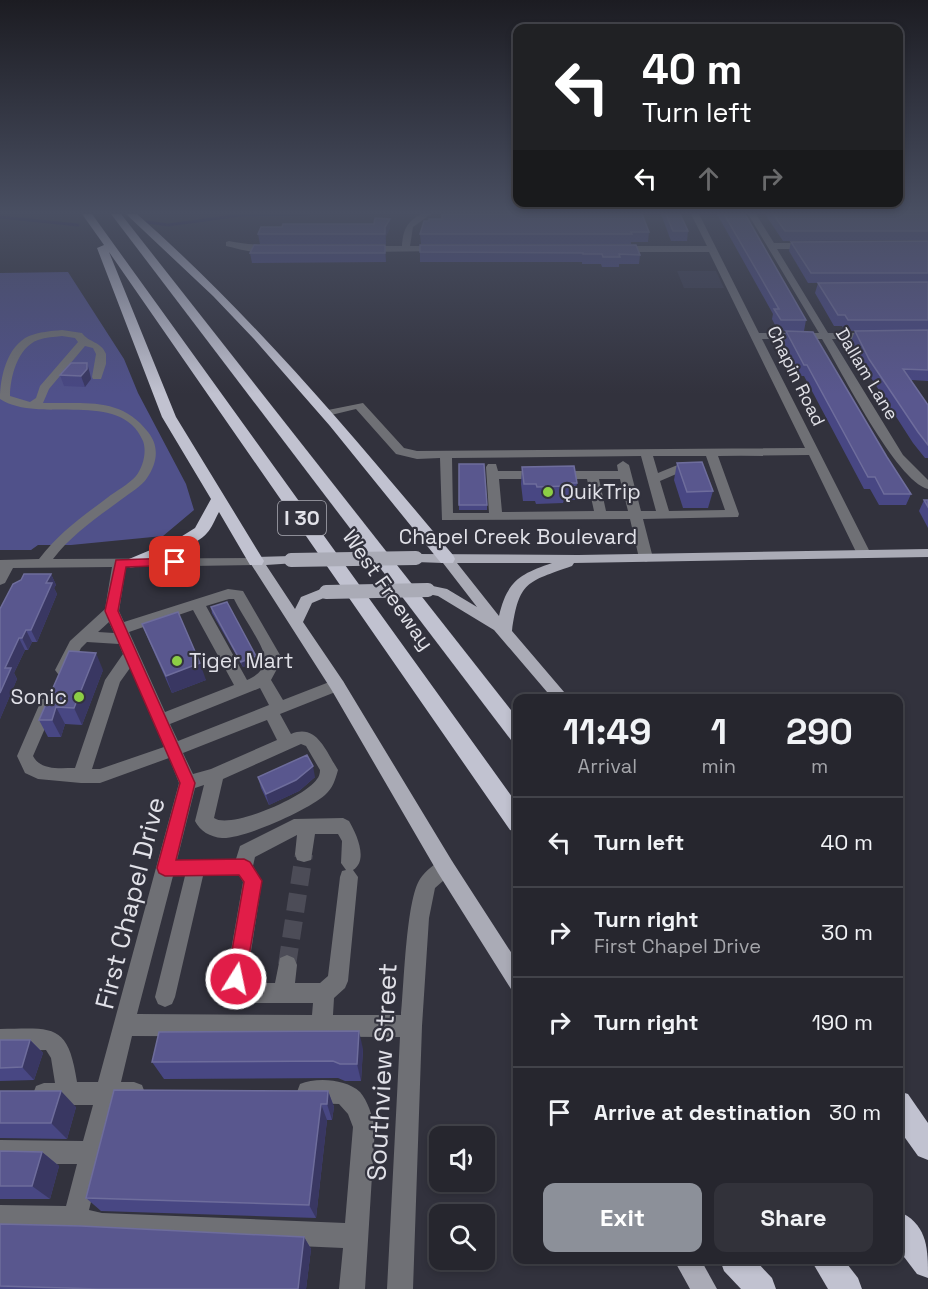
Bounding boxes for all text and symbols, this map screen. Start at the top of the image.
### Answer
text: 40 m [642,43,742,96]
icon: left [543,48,621,126]
text: Turn left [642,95,752,130]
icon: left [629,162,662,195]
icon: ahead [692,162,725,195]
icon: right [755,162,788,195]
street label: Chapin Road [762,322,831,430]
street label: Dallam Lane [831,323,904,424]
place label: QuikTrip [560,478,641,505]
marker: QuikTrip [541,485,555,499]
road number: I 30 [278,501,326,535]
street label: Chapel Creek Boulevard [399,523,637,550]
street label: West Freeway [337,524,440,655]
pin [149,536,200,587]
icon: arrive [158,545,191,578]
place label: Tiger Mart [189,647,293,674]
marker: Tiger Mart [170,654,184,668]
place label: Sonic [11,683,67,710]
marker: Sonic [72,690,86,704]
text: 11:49 [563,709,652,755]
text: 1 [711,709,727,755]
text: 290 [786,709,853,755]
text: Arrival [578,753,637,779]
text: min [702,753,736,779]
text: m [811,753,828,779]
street label: First Chapel Drive [87,794,173,1012]
icon: left [543,826,576,859]
text: Turn left [594,828,684,856]
text: 40 m [821,828,873,856]
text: Turn right [594,905,699,933]
icon: right [543,916,576,949]
text: 30 m [821,918,873,946]
text: First Chapel Drive [594,933,761,959]
position arrow [204,947,268,1011]
street label: Southview Street [359,962,405,1182]
icon: right [543,1006,576,1039]
text: Turn right [594,1008,699,1036]
text: 190 m [812,1008,873,1036]
icon: arrive [543,1096,576,1129]
text: Arrive at destination [594,1098,811,1126]
text: 30 m [829,1098,881,1126]
map controls [429,1126,495,1270]
button: sound [429,1126,495,1192]
button: Exit [543,1183,702,1252]
button: Share [714,1183,873,1252]
button: search [429,1204,495,1270]

